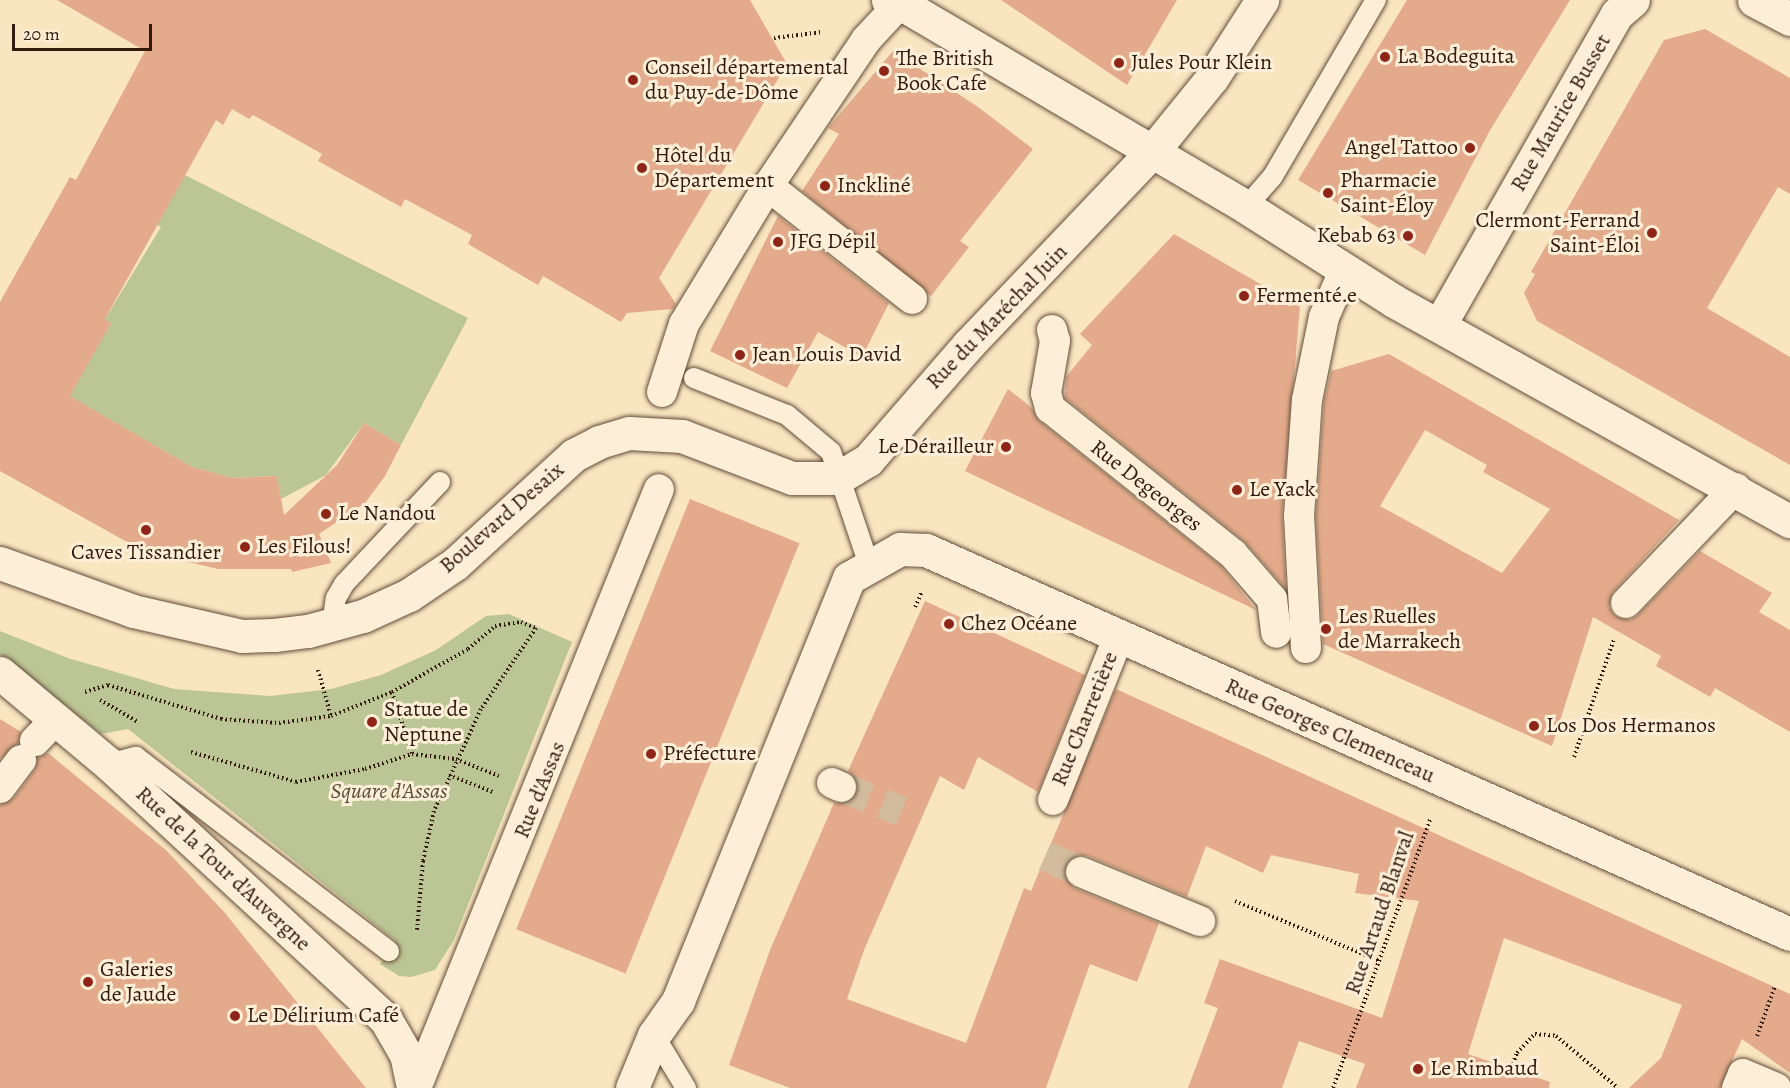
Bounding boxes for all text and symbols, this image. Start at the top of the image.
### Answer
scale bar [15,12,154,50]
text: 20 m [23,22,60,46]
street label: Rue Maurice Busset [1505,30,1617,196]
place label: La Bodeguita [1397,44,1515,70]
place label: The British Book Cafe [896,45,994,96]
place label: Jules Pour Klein [1131,50,1272,76]
marker: La Bodeguita [1378,50,1392,64]
place label: Conseil départemental du Puy-de-Dôme [645,54,848,106]
marker: Jules Pour Klein [1112,56,1126,70]
marker: The British Book Cafe [877,64,891,78]
marker: Conseil départemental du Puy-de-Dôme [626,73,640,87]
place label: Angel Tattoo [1345,135,1458,161]
marker: Angel Tattoo [1463,141,1477,155]
place label: Hôtel du Département [654,142,774,194]
marker: Hôtel du Département [635,161,649,175]
place label: Pharmacie Saint-Éloy [1340,167,1436,218]
place label: Inckliné [837,173,911,199]
marker: Inckliné [818,179,832,193]
marker: Pharmacie Saint-Éloy [1321,186,1335,200]
place label: Clermont-Ferrand Saint-Éloi [1475,207,1640,258]
place label: Kebab 63 [1317,223,1396,249]
marker: Clermont-Ferrand Saint-Éloi [1645,226,1659,240]
place label: JFG Dépil [790,229,876,255]
marker: Kebab 63 [1401,229,1415,243]
marker: JFG Dépil [771,235,785,249]
street label: Rue du Maréchal Juin [921,239,1073,395]
place label: Fermenté.e [1256,283,1357,309]
marker: Fermenté.e [1237,289,1251,303]
place label: Jean Louis David [752,342,901,368]
marker: Jean Louis David [733,348,747,362]
place label: Le Dérailleur [878,434,994,460]
street label: Rue Degeorges [1085,434,1207,538]
marker: Le Dérailleur [999,440,1013,454]
street label: Boulevard Desaix [434,457,570,579]
place label: Le Yack [1249,477,1315,503]
marker: Le Yack [1230,483,1244,497]
place label: Le Nandou [338,501,436,527]
marker: Le Nandou [319,507,333,521]
marker: Caves Tissandier [139,523,153,537]
place label: Les Filous! [257,534,352,560]
place label: Caves Tissandier [71,540,221,566]
marker: Les Filous! [238,540,252,554]
place label: Les Ruelles de Marrakech [1338,603,1461,654]
place label: Chez Océane [961,611,1077,637]
marker: Chez Océane [942,617,956,631]
marker: Les Ruelles de Marrakech [1319,622,1333,636]
street label: Rue Charretière [1046,648,1124,790]
street label: Rue Georges Clemenceau [1221,673,1439,789]
place label: Statue de Neptune [384,696,468,748]
place label: Los Dos Hermanos [1546,713,1716,739]
marker: Statue de Neptune [365,715,379,729]
marker: Los Dos Hermanos [1527,719,1541,733]
street label: Rue d'Assas [509,738,571,842]
place label: Préfecture [663,741,756,767]
marker: Préfecture [644,747,658,761]
park label: Square d'Assas [331,779,447,805]
street label: Rue de la Tour d'Auvergne [130,781,316,957]
street label: Rue Artaud Blanval [1340,828,1420,998]
place label: Galeries de Jaude [100,956,176,1008]
marker: Galeries de Jaude [81,975,95,989]
place label: Le Délirium Café [247,1003,399,1029]
marker: Le Délirium Café [228,1009,242,1023]
place label: Le Rimbaud [1430,1056,1538,1082]
marker: Le Rimbaud [1411,1062,1425,1076]

